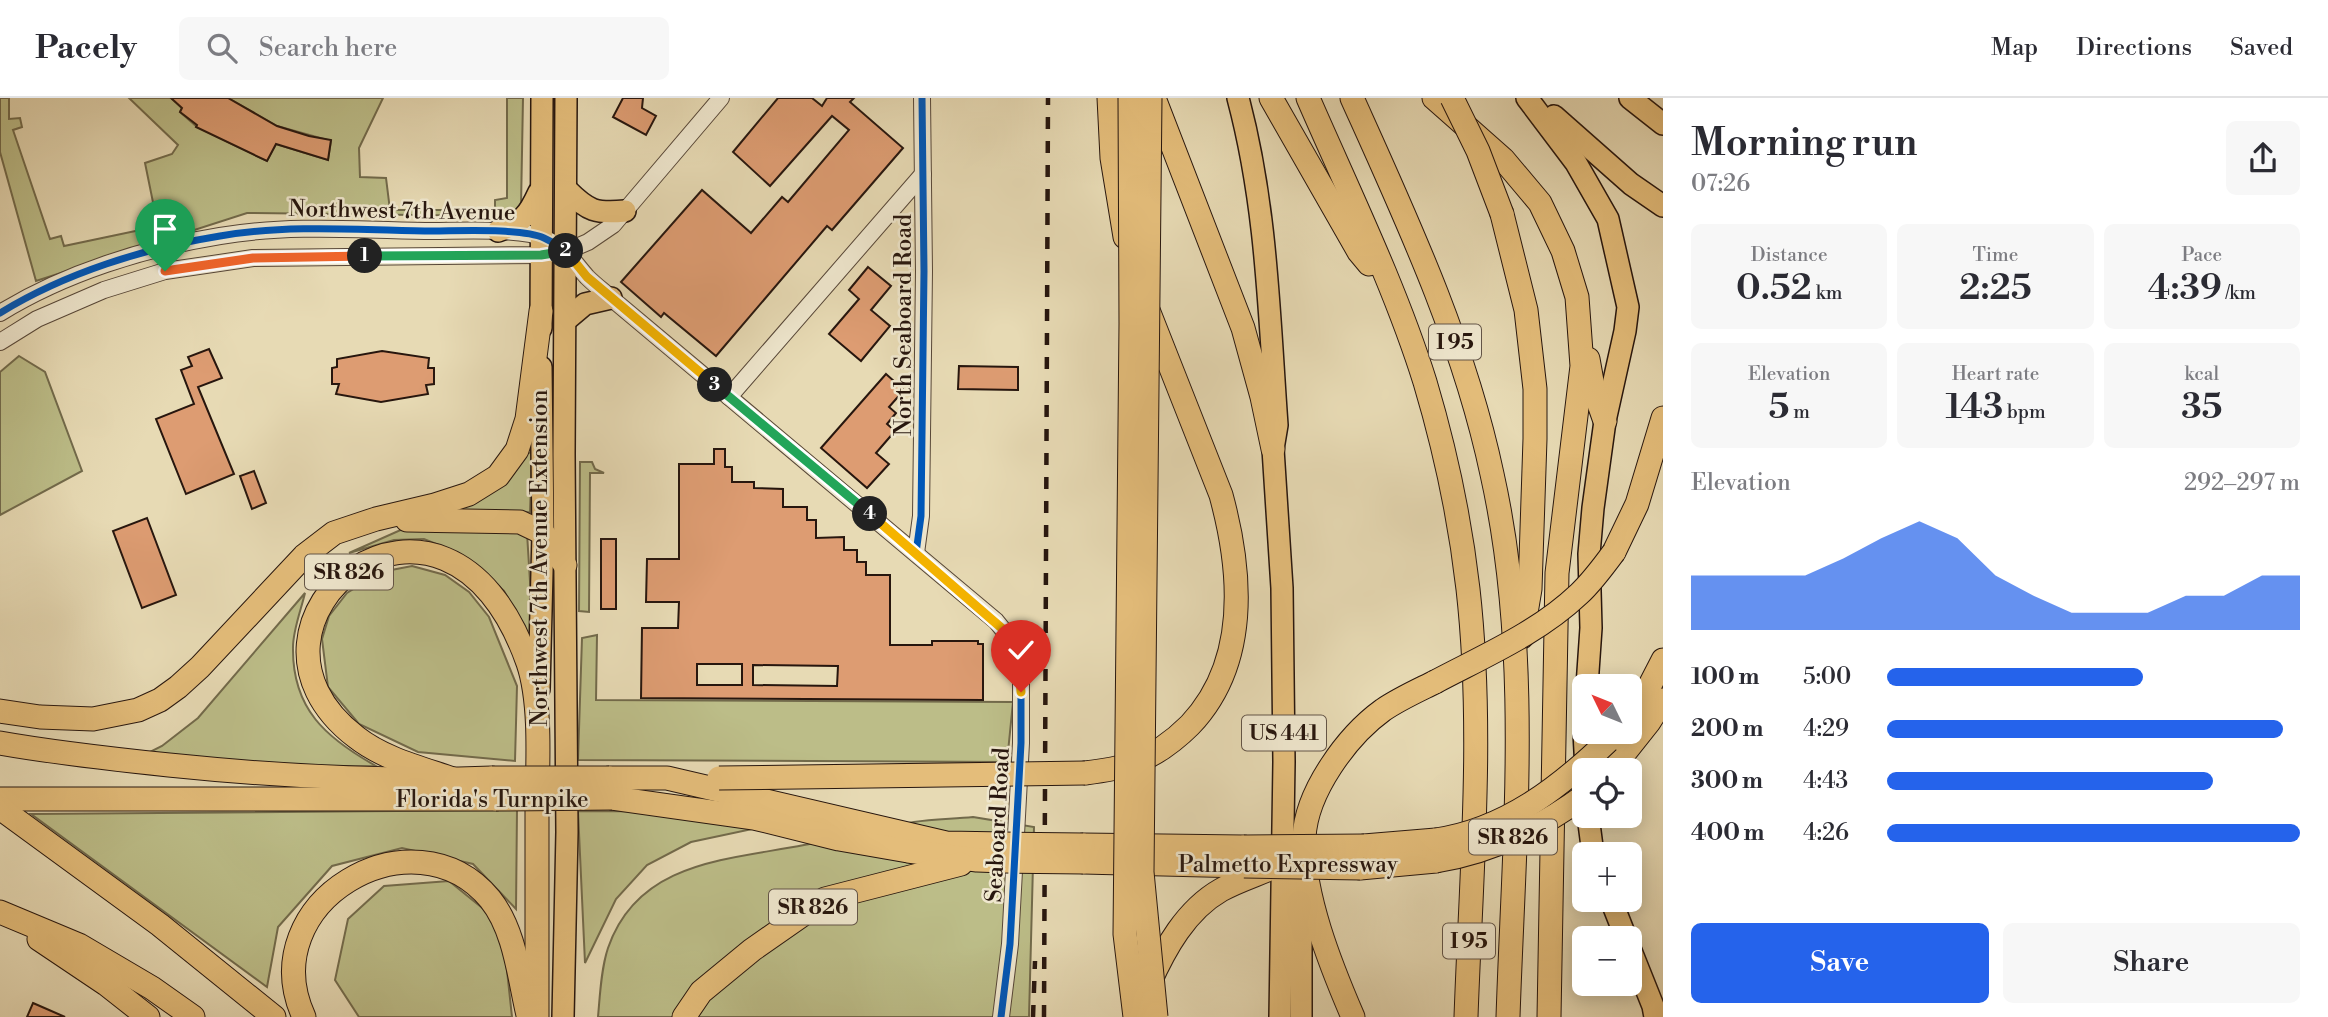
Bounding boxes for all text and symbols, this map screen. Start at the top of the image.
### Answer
search box [179,17,669,80]
text: Pacely [35,28,137,69]
icon: search [203,29,241,67]
text: Search here [259,32,397,64]
text: Map [1991,33,2038,63]
text: Directions [2076,33,2192,63]
text: Saved [2230,33,2293,63]
text: Morning run [1691,120,1917,167]
button: share [2226,121,2300,195]
text: 07:26 [1691,170,1750,198]
street label: Northwest 7th Avenue [288,195,516,227]
pin [135,199,195,271]
icon: arrive [146,210,184,248]
street label: North Seaboard Road [890,214,918,436]
pin: 2 [548,234,584,268]
pin: 1 [348,238,382,274]
text: 2 [560,238,571,262]
text: 1 [360,243,369,267]
text: Distance [1751,243,1828,267]
text: Time [1973,243,2018,267]
text: Pace [2181,243,2222,267]
text: 0.52 [1736,267,1812,310]
text: 2:25 [1959,267,2032,310]
text: 4:39 [2148,267,2222,310]
text: km [1812,281,1842,305]
text: /km [2222,281,2256,305]
road number: I 95 [1429,324,1481,360]
text: Elevation [1748,362,1830,386]
text: Heart rate [1952,362,2039,386]
text: kcal [2185,362,2219,386]
pin: 3 [698,368,732,402]
text: 3 [709,372,720,396]
text: 5 [1768,386,1789,429]
text: 143 [1945,386,2003,429]
text: 35 [2181,386,2223,429]
street label: Northwest 7th Avenue Extension [526,389,554,726]
text: m [1789,400,1810,424]
text: bpm [2003,400,2046,424]
text: Elevation [1691,469,1791,497]
text: 292–297 m [2184,469,2300,497]
pin: 4 [852,496,888,532]
text: 4 [863,501,876,525]
road number: SR 826 [305,554,393,589]
pin [991,620,1051,692]
icon: check [1002,631,1040,669]
text: 100 m [1691,663,1759,691]
text: 5:00 [1803,663,1851,691]
north arrow [1572,674,1642,744]
map controls [1572,674,1642,996]
text: 200 m [1691,715,1763,743]
text: 4:29 [1803,715,1849,743]
road number: US 441 [1242,716,1326,750]
street label: Seaboard Road [980,747,1016,903]
button: locate [1572,758,1642,828]
text: 300 m [1691,767,1763,795]
text: 4:43 [1803,767,1848,795]
street label: Florida's Turnpike [395,786,589,814]
text: 400 m [1691,819,1764,847]
text: 4:26 [1803,819,1849,847]
road number: SR 826 [1469,820,1557,854]
button: + [1572,842,1642,912]
street label: Palmetto Expressway [1178,851,1399,879]
road number: SR 826 [769,890,857,924]
button: Save [1691,923,1989,1003]
button: Share [2003,923,2300,1003]
road number: I 95 [1443,924,1495,958]
button: − [1572,926,1642,996]

